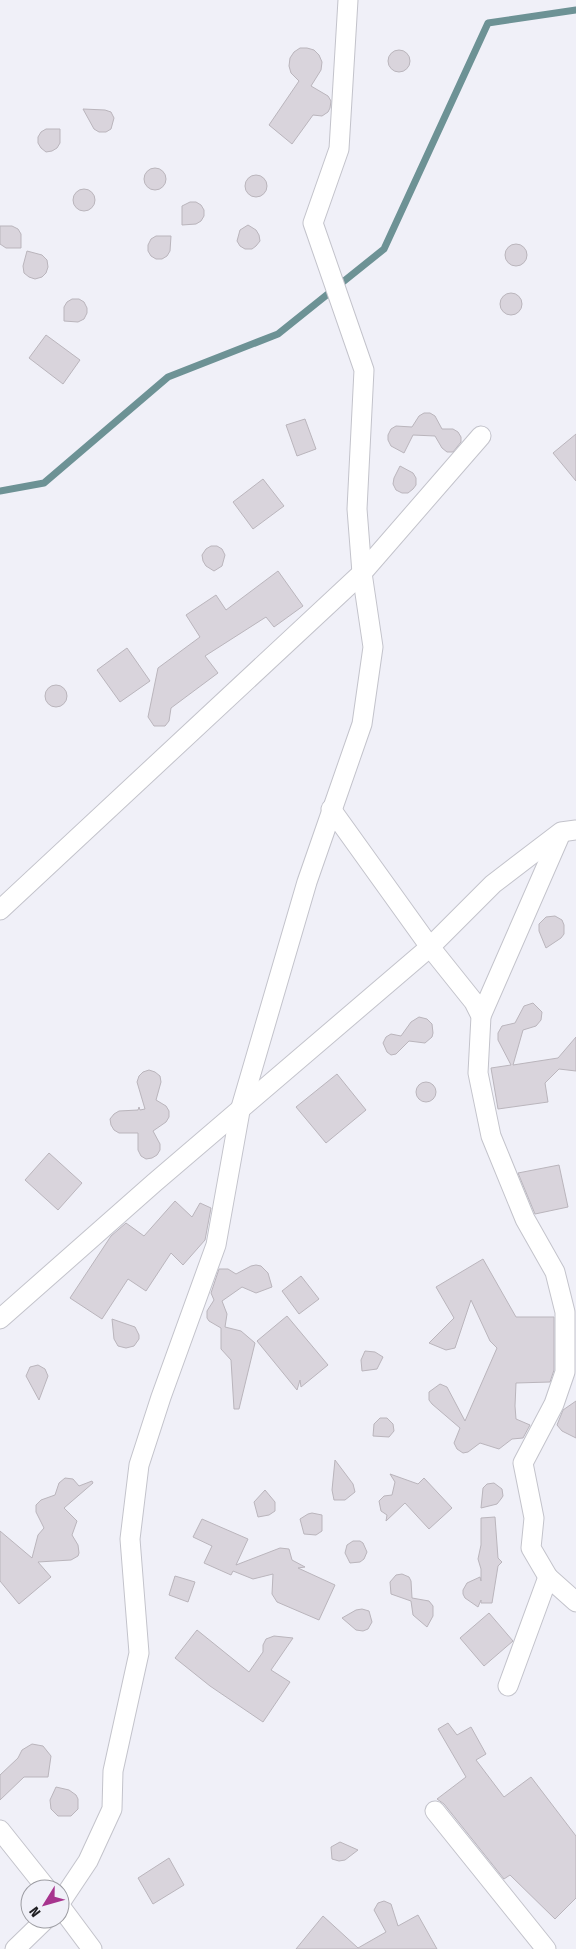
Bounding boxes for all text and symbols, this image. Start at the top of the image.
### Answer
north arrow [20,1879,70,1929]
text: N [26,1903,44,1920]

